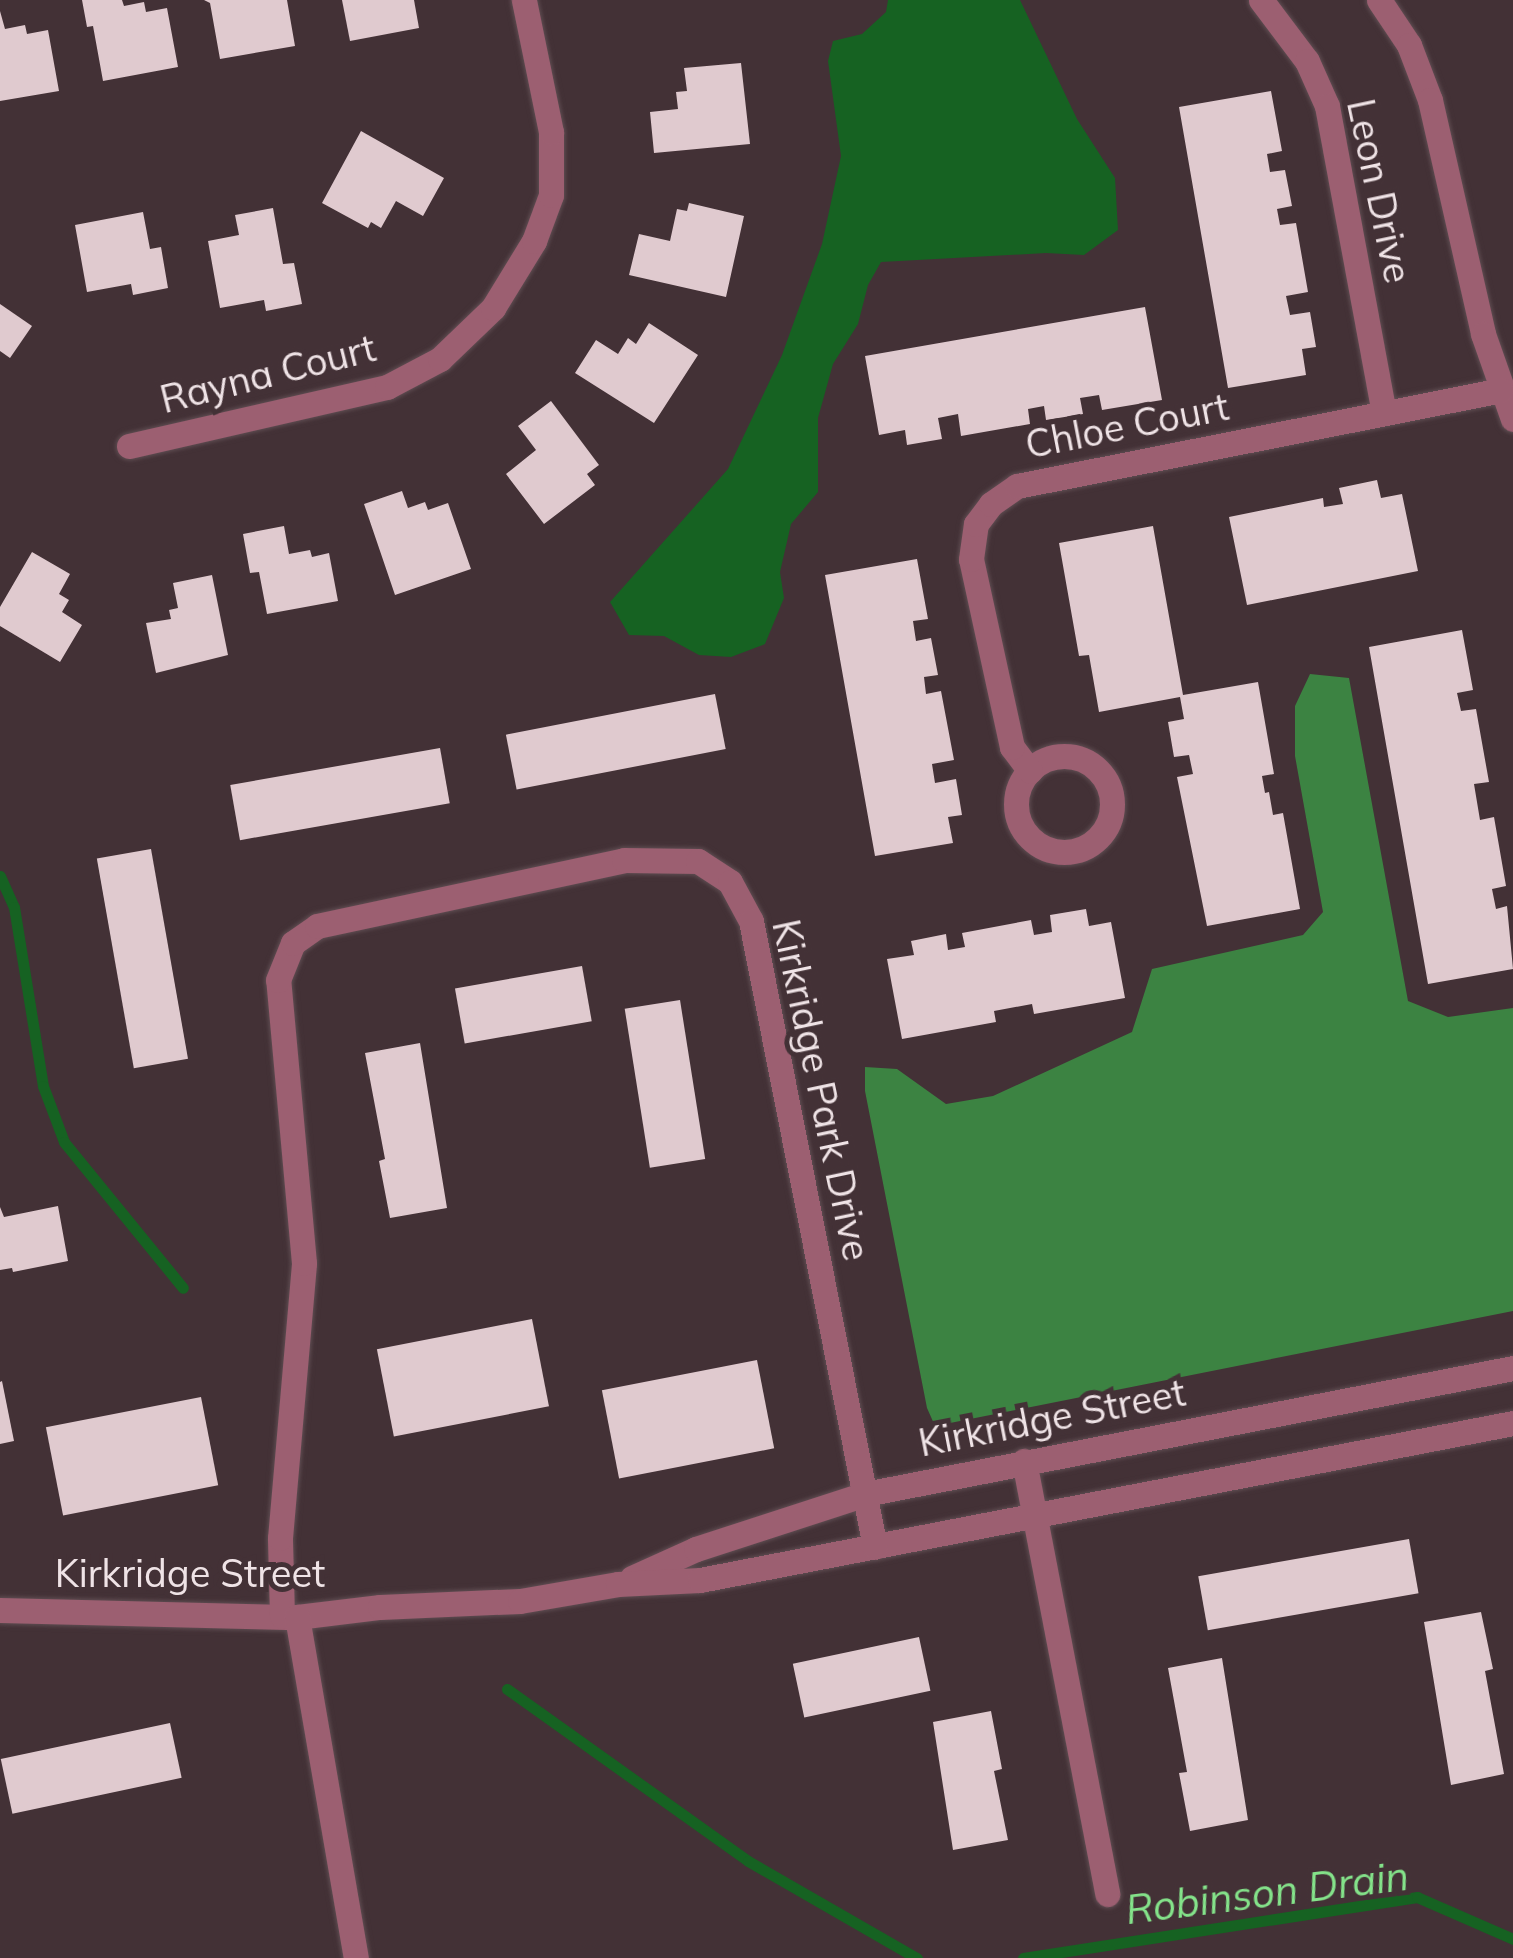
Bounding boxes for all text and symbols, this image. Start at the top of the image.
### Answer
street label: Leon Drive [1337,95,1421,287]
street label: Rayna Court [156,325,380,423]
street label: Chloe Court [1022,384,1232,468]
street label: Kirkridge Park Drive [763,915,879,1265]
street label: Kirkridge Street [915,1370,1189,1466]
street label: Kirkridge Street [55,1551,325,1597]
water label: Robinson Drain [1123,1851,1411,1933]

